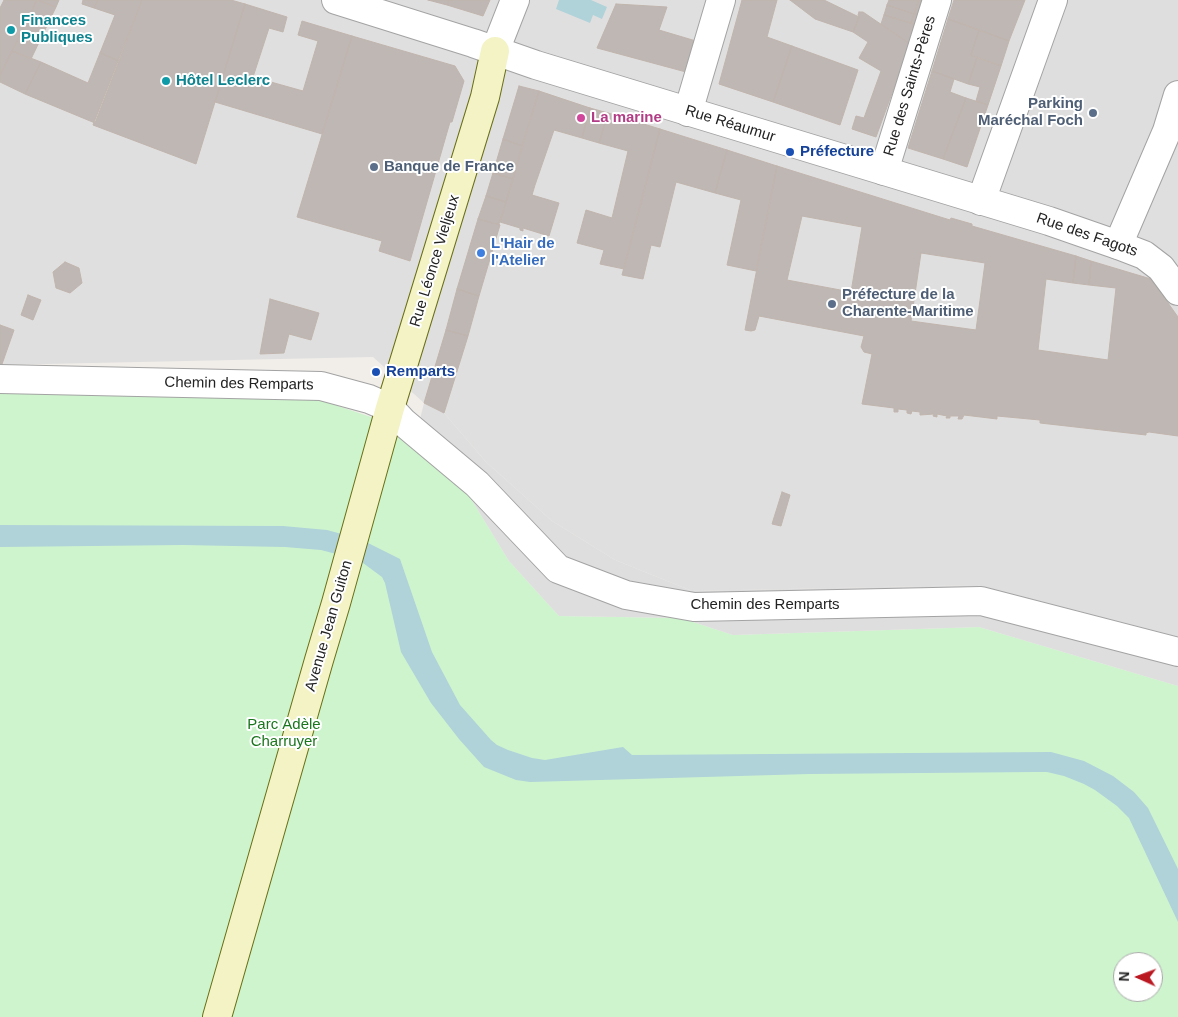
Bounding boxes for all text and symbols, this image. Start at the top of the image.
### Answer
place label: Finances Publiques [21,12,93,47]
street label: Rue des Saints-Pères [880,14,940,158]
marker: Finances Publiques [5,24,17,36]
place label: Hôtel Leclerc [176,72,270,90]
marker: Hôtel Leclerc [160,75,172,87]
place label: Parking Maréchal Foch [978,95,1083,130]
street label: Rue Réaumur [683,102,777,146]
marker: Parking Maréchal Foch [1087,107,1099,119]
place label: La marine [591,109,662,127]
marker: La marine [575,112,587,124]
place label: Préfecture [800,143,874,161]
marker: Préfecture [784,146,796,158]
place label: Banque de France [384,158,514,176]
marker: Banque de France [368,161,380,173]
street label: Rue Léonce Vieljeux [406,193,464,329]
street label: Rue des Fagots [1034,209,1140,261]
place label: L'Hair de l'Atelier [491,235,555,270]
marker: L'Hair de l'Atelier [475,247,487,259]
place label: Préfecture de la Charente-Maritime [842,286,974,321]
marker: Préfecture de la Charente-Maritime [826,298,838,310]
place label: Remparts [386,363,455,381]
marker: Remparts [370,366,382,378]
street label: Chemin des Remparts [164,374,314,394]
street label: Avenue Jean Guiton [302,558,356,694]
street label: Chemin des Remparts [690,596,840,614]
park label: Parc Adèle Charruyer [247,716,321,751]
north arrow [1113,952,1163,1002]
text: N [1116,971,1132,982]

